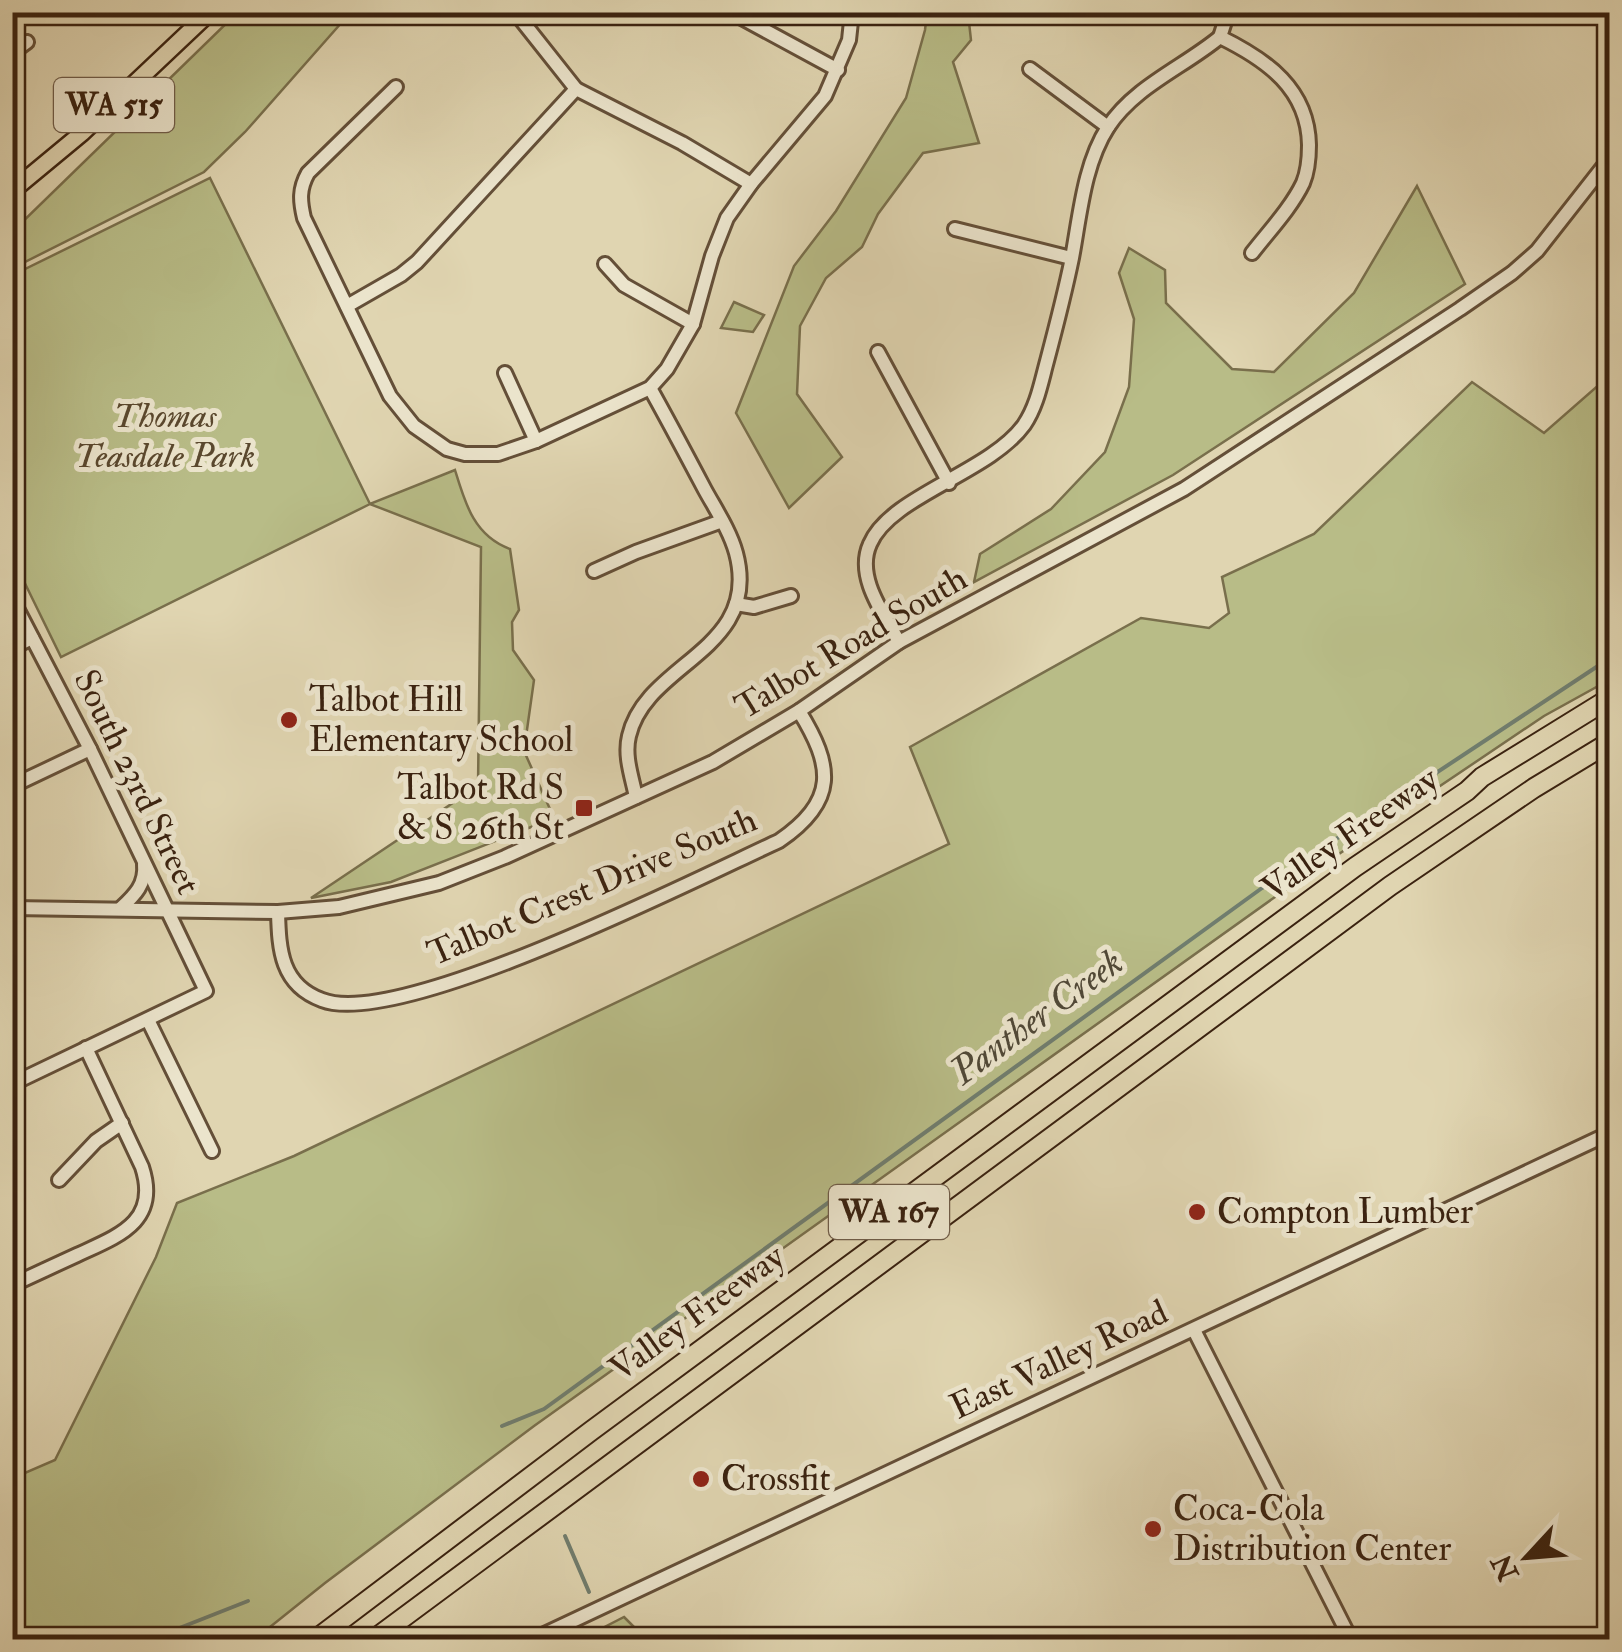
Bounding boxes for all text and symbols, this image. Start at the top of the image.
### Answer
road number: WA 515 [54,78,174,132]
park label: Thomas Teasdale Park [75,394,255,478]
street label: Talbot Road South [727,557,975,729]
street label: South 23rd Street [64,663,210,901]
place label: Talbot Hill Elementary School [309,678,573,762]
marker: Talbot Hill Elementary School [278,709,300,731]
street label: Valley Freeway [1253,757,1447,911]
place label: Talbot Rd S & S 26th St [397,766,564,850]
marker: Talbot Rd S & S 26th St [573,797,595,819]
street label: Talbot Crest Drive South [421,798,763,976]
water label: Panther Creek [941,938,1133,1096]
road number: WA 167 [829,1185,949,1239]
place label: Compton Lumber [1217,1190,1473,1234]
marker: Compton Lumber [1186,1201,1208,1223]
street label: Valley Freeway [601,1234,794,1391]
street label: East Valley Road [943,1290,1175,1430]
place label: Crossfit [721,1457,831,1501]
marker: Crossfit [690,1468,712,1490]
place label: Coca-Cola Distribution Center [1173,1487,1451,1571]
north arrow [1477,1507,1577,1607]
marker: Coca-Cola Distribution Center [1142,1518,1164,1540]
text: N [1484,1548,1528,1587]

